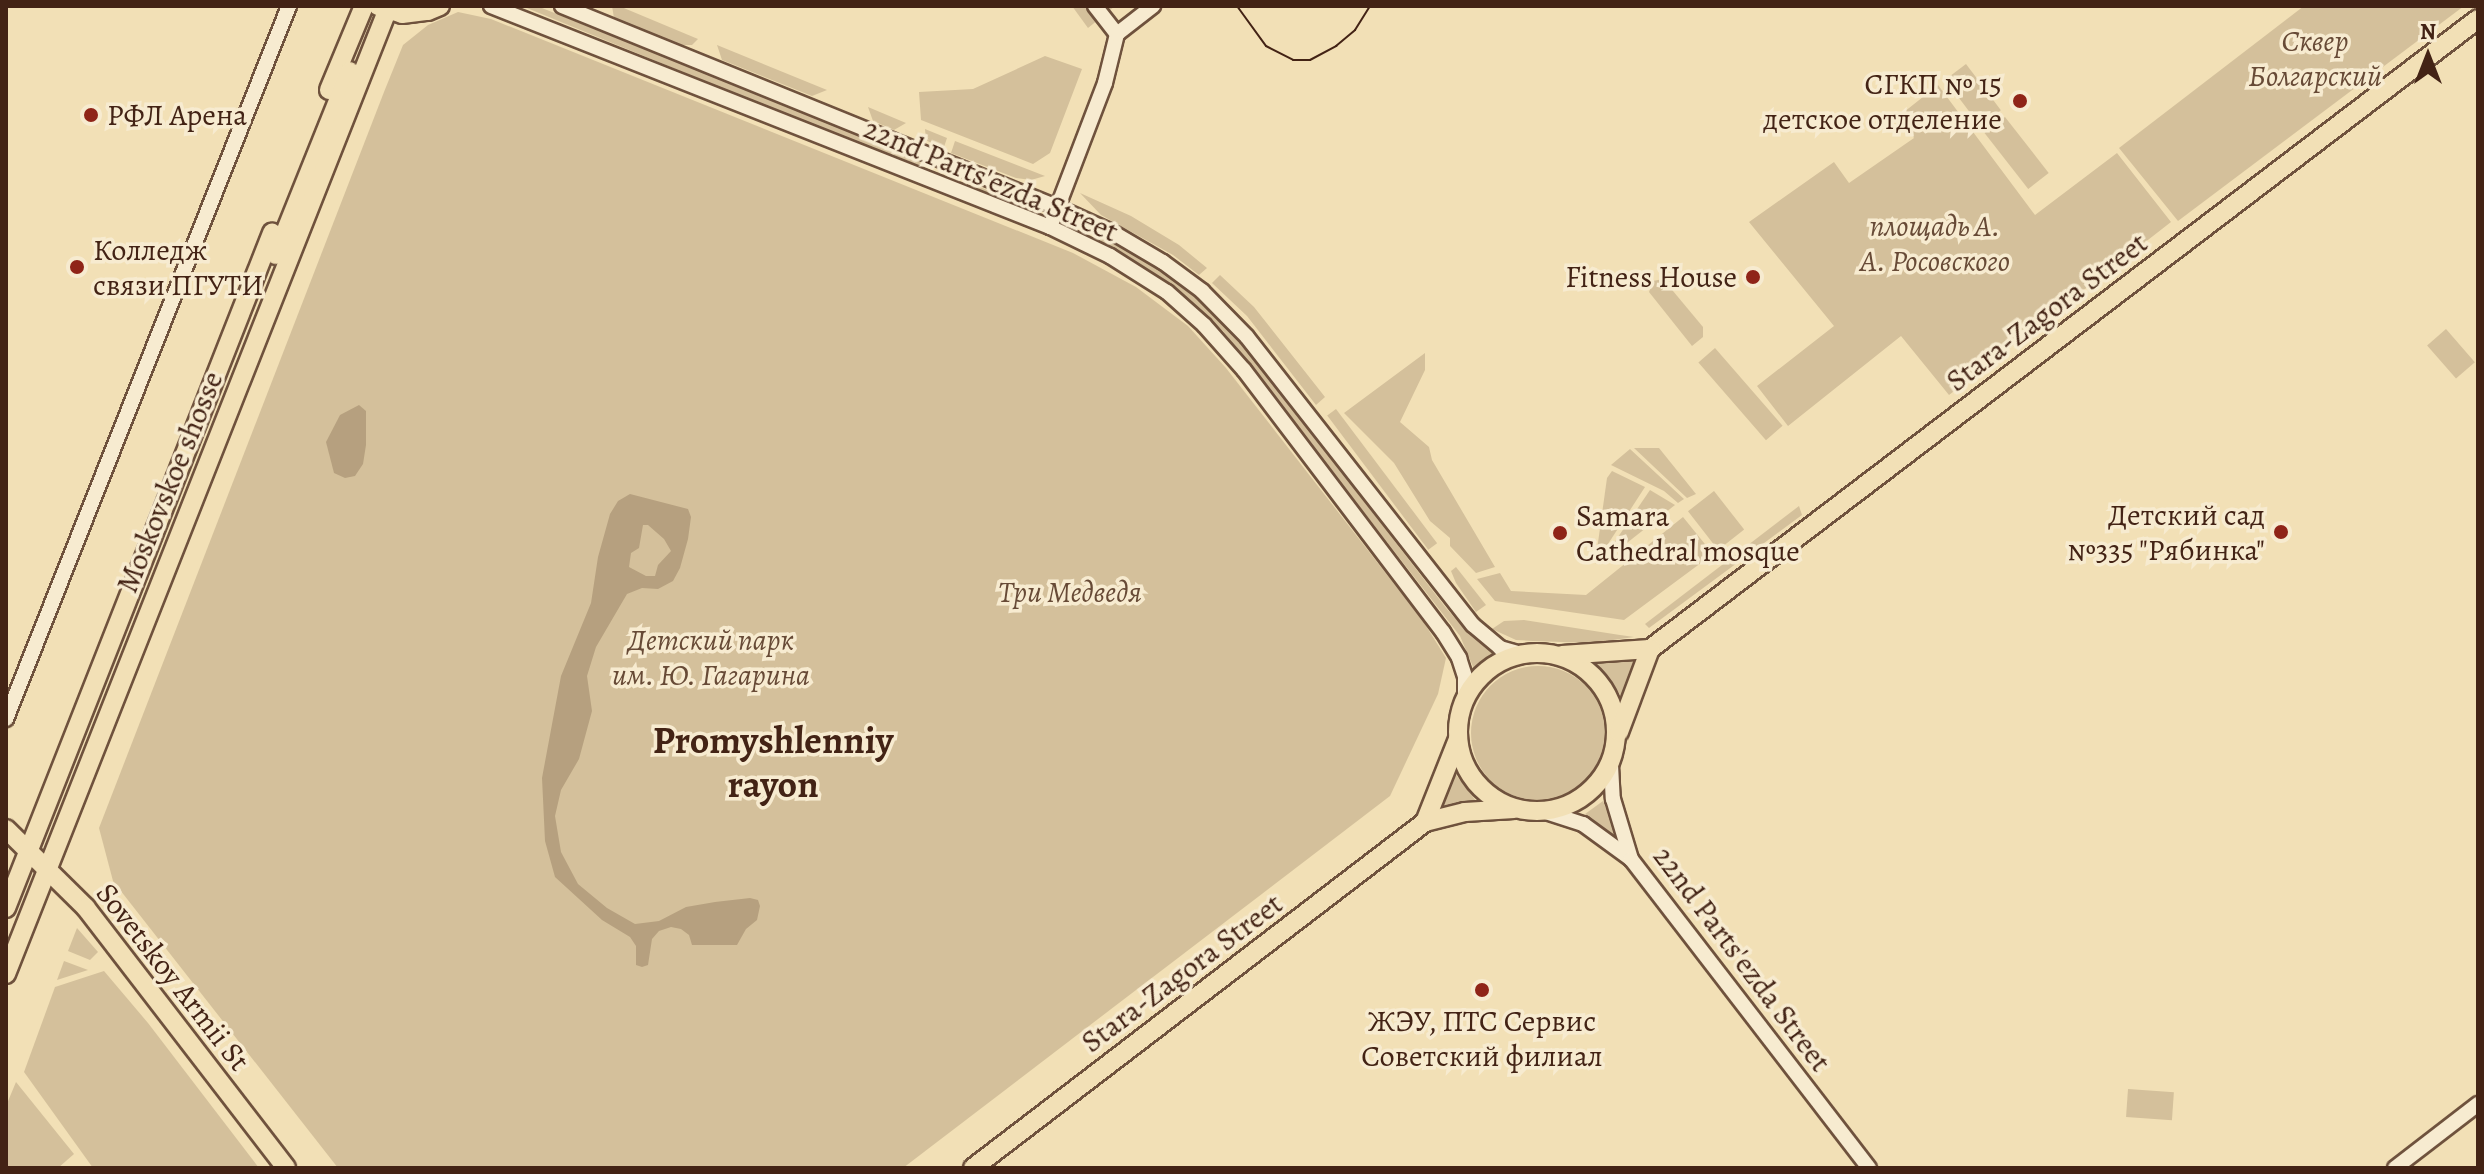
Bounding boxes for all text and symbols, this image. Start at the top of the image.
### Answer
north arrow [2388,16,2468,96]
text: N [2420,17,2436,47]
park label: Сквер Болгарский [2248,23,2382,94]
place label: СГКП № 15 детское отделение [1763,66,2002,136]
marker: СГКП № 15 детское отделение [2009,90,2031,112]
place label: РФЛ Арена [107,97,247,133]
marker: РФЛ Арена [82,106,100,124]
street label: 22nd Parts'ezda Street [858,110,1124,250]
park label: площадь А. А. Росовского [1860,208,2010,278]
street label: Stara-Zagora Street [1939,225,2155,399]
place label: Колледж связи ПГУТИ [93,232,264,302]
marker: Колледж связи ПГУТИ [68,258,86,276]
place label: Fitness House [1565,259,1737,295]
marker: Fitness House [1744,268,1762,286]
street label: Moskovskoe shosse [109,366,231,598]
place label: Детский сад №335 "Рябинка" [2067,497,2265,568]
place label: Samara Cathedral mosque [1576,498,1800,568]
marker: Детский сад №335 "Рябинка" [2272,523,2290,541]
marker: Samara Cathedral mosque [1551,524,1569,542]
park label: Три Медведя [998,574,1142,610]
park label: Детский парк им. Ю. Гагарина [612,622,810,692]
district label: Promyshlenniy rayon [653,718,893,808]
street label: 22nd Parts'ezda Street [1646,839,1838,1079]
street label: Sovetskoy Armii St [89,876,257,1078]
street label: Stara-Zagora Street [1074,886,1290,1060]
marker: ЖЭУ, ПТС Сервис Советский филиал [1473,981,1491,999]
place label: ЖЭУ, ПТС Сервис Советский филиал [1361,1003,1603,1074]

